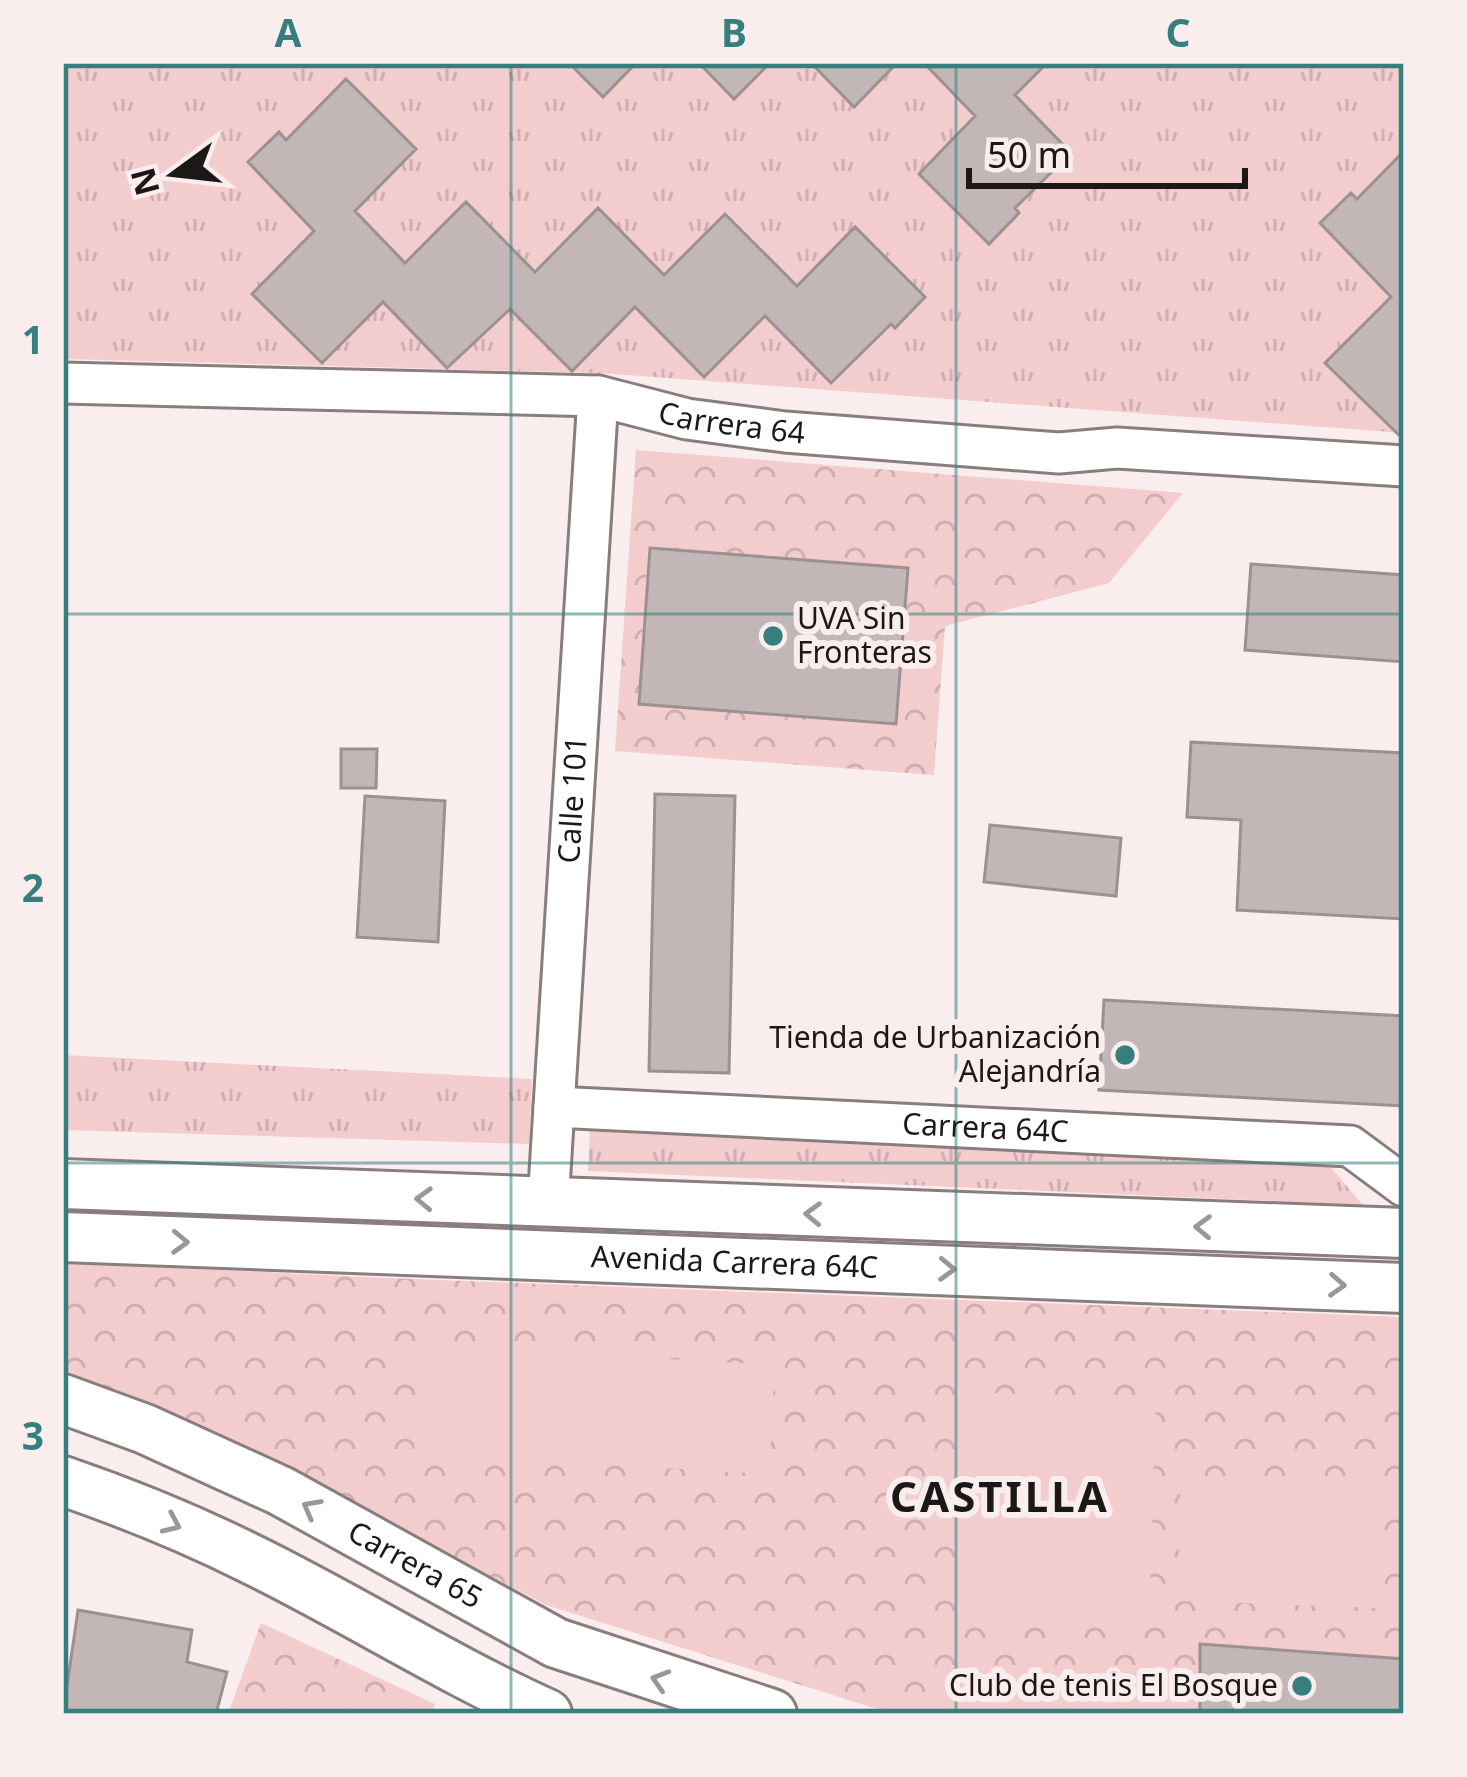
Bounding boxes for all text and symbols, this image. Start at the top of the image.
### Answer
text: A [275,5,302,58]
text: B [721,5,747,58]
text: C [1165,5,1191,58]
north arrow [114,114,234,234]
scale bar [969,114,1245,188]
text: 50 m [987,130,1071,179]
text: N [119,163,170,201]
text: 1 [22,312,44,365]
street label: Carrera 64 [654,390,807,452]
place label: UVA Sin Fronteras [797,597,932,672]
marker: UVA Sin Fronteras [760,623,786,649]
street label: Calle 101 [547,735,596,865]
text: 2 [22,860,44,913]
place label: Tienda de Urbanización Alejandría [769,1016,1101,1091]
marker: Tienda de Urbanización Alejandría [1112,1042,1138,1068]
street label: Carrera 64C [901,1102,1070,1151]
one-way arrow [414,1186,433,1212]
one-way arrow [803,1201,822,1227]
one-way arrow [1193,1214,1212,1240]
one-way arrow [171,1228,190,1254]
street label: Avenida Carrera 64C [590,1235,879,1287]
one-way arrow [938,1256,957,1282]
one-way arrow [1328,1272,1347,1298]
text: 3 [22,1408,44,1461]
district label: CASTILLA [890,1467,1110,1524]
one-way arrow [303,1499,324,1522]
one-way arrow [160,1509,181,1533]
street label: Carrera 65 [341,1510,490,1617]
place label: Club de tenis El Bosque [949,1664,1278,1705]
one-way arrow [650,1669,671,1694]
marker: Club de tenis El Bosque [1289,1673,1315,1699]

